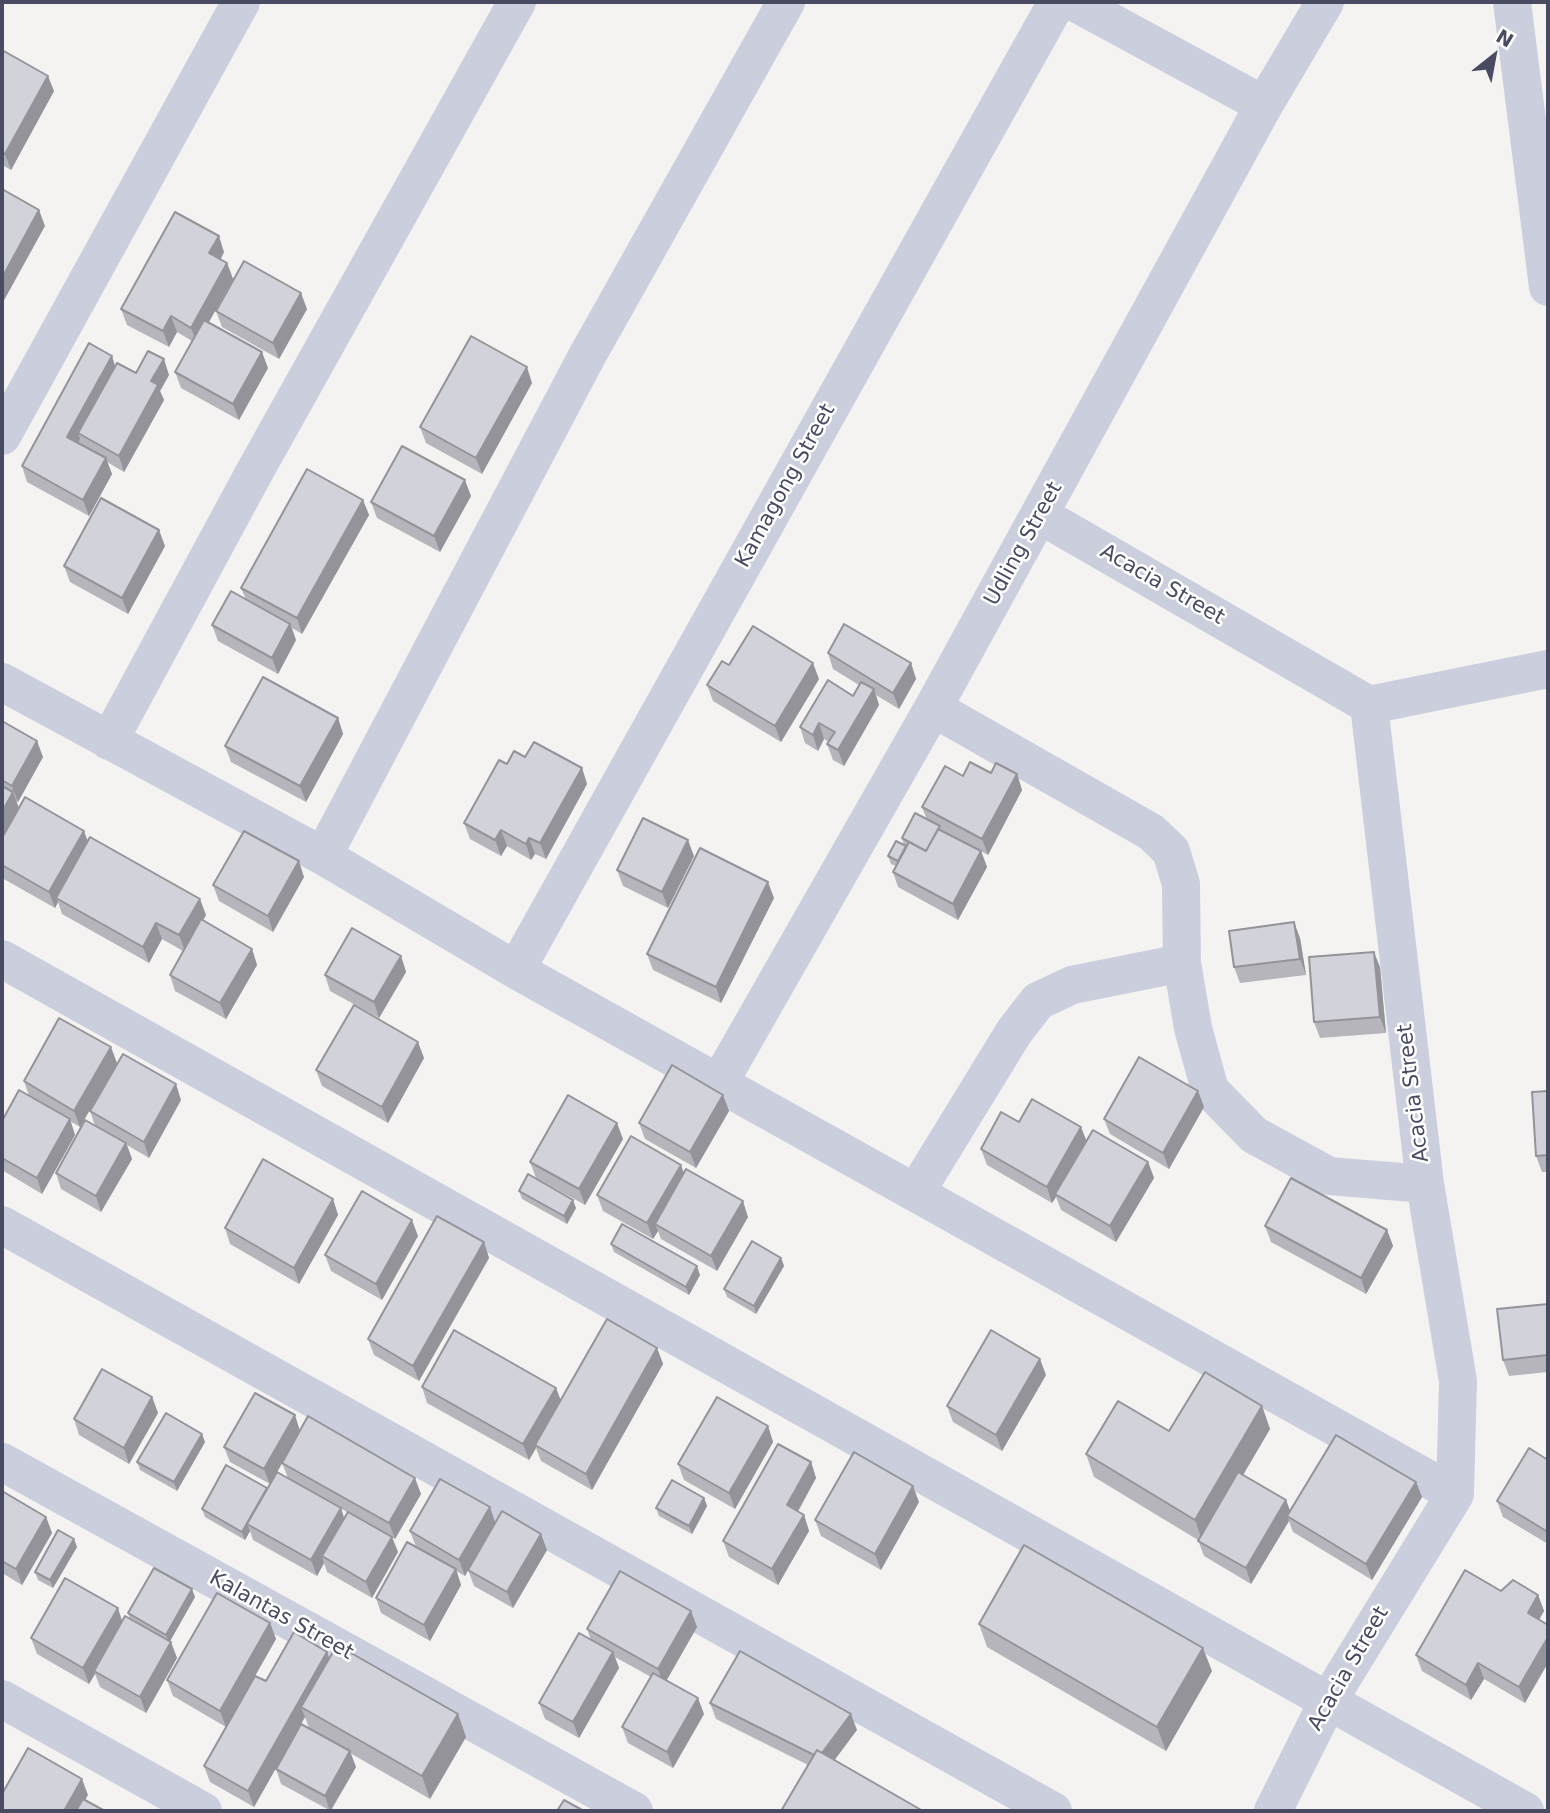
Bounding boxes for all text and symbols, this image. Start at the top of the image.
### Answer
north arrow [1459,21,1529,91]
text: N [1492,24,1517,52]
street label: Kamagong Street [731,400,841,572]
street label: Udling Street [980,478,1068,610]
street label: Acacia Street [1095,539,1229,631]
street label: Acacia Street [1393,1022,1435,1164]
street label: Kalantas Street [205,1566,357,1666]
street label: Acacia Street [1303,1602,1395,1736]

